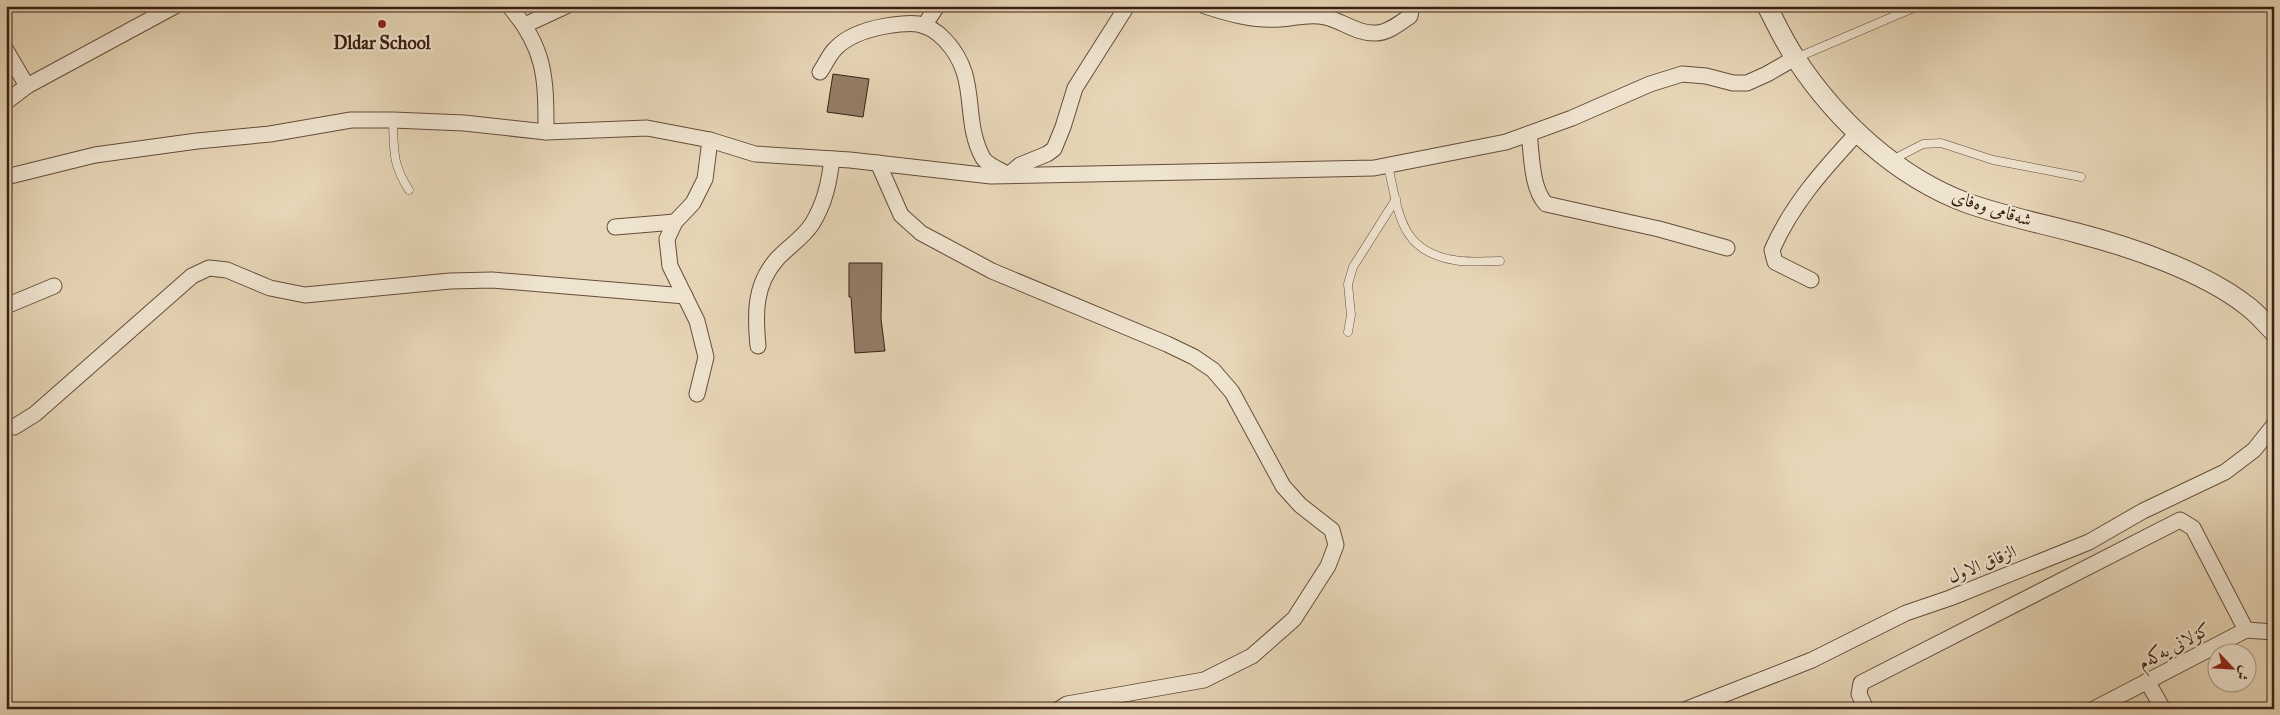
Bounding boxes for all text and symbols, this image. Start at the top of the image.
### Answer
marker: Dldar School [376,18,388,30]
place label: Dldar School [333,32,432,54]
street label: شەقامی وەفای [1949,185,2035,231]
street label: الزقاق الاول [1944,540,2020,588]
street label: کۆلانی یەکەم [2134,618,2216,679]
north arrow [2208,642,2258,692]
text: ش [2233,663,2254,683]

